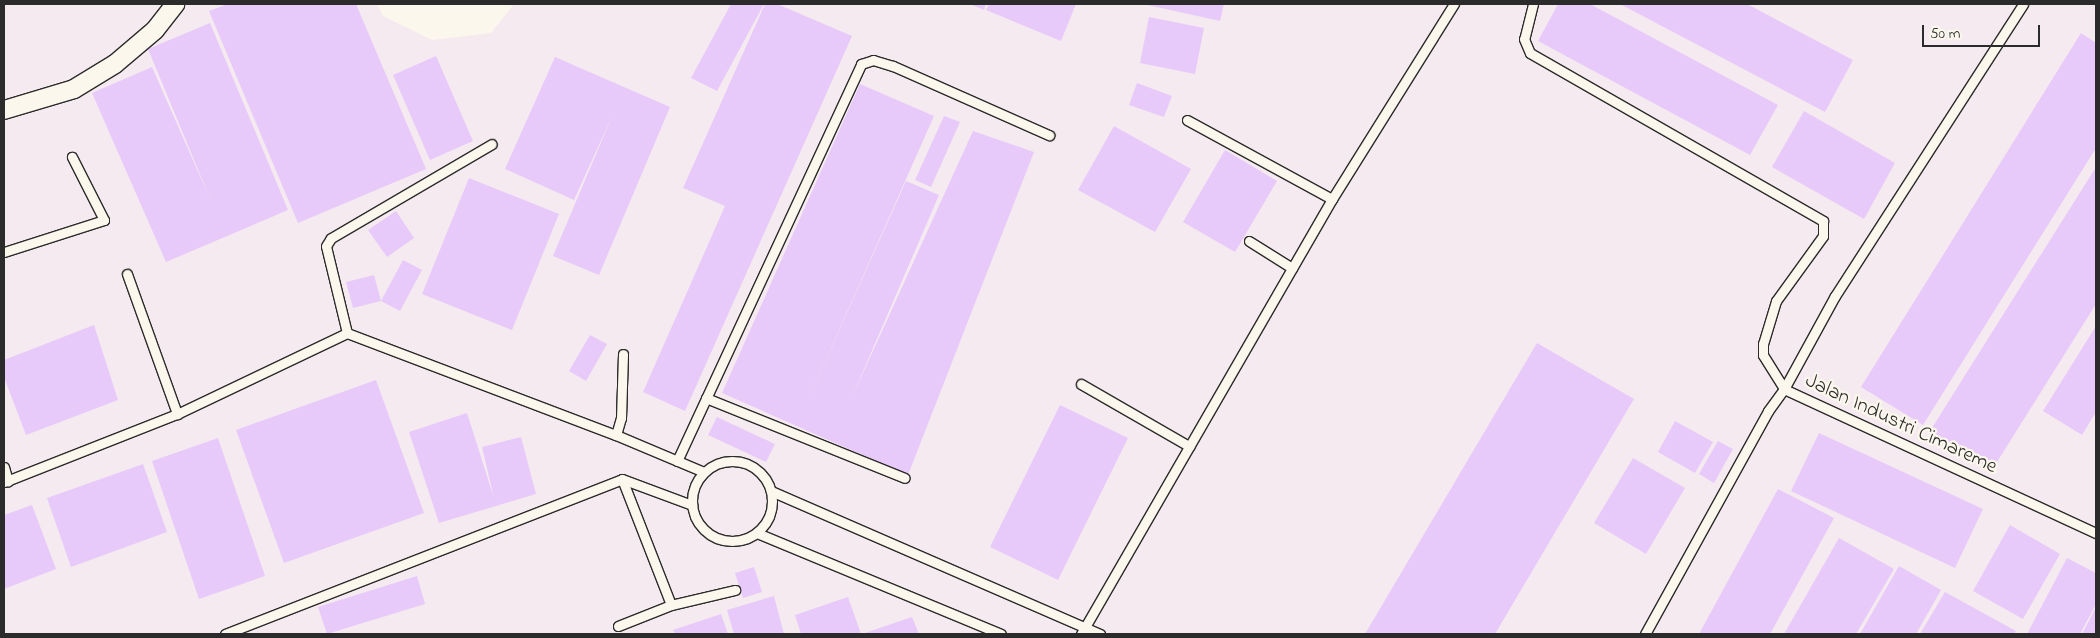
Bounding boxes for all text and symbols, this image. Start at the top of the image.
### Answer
scale bar [1925,15,2042,47]
text: 50 m [1930,23,1960,45]
street label: Jalan Industri Cimareme [1801,368,2001,480]

